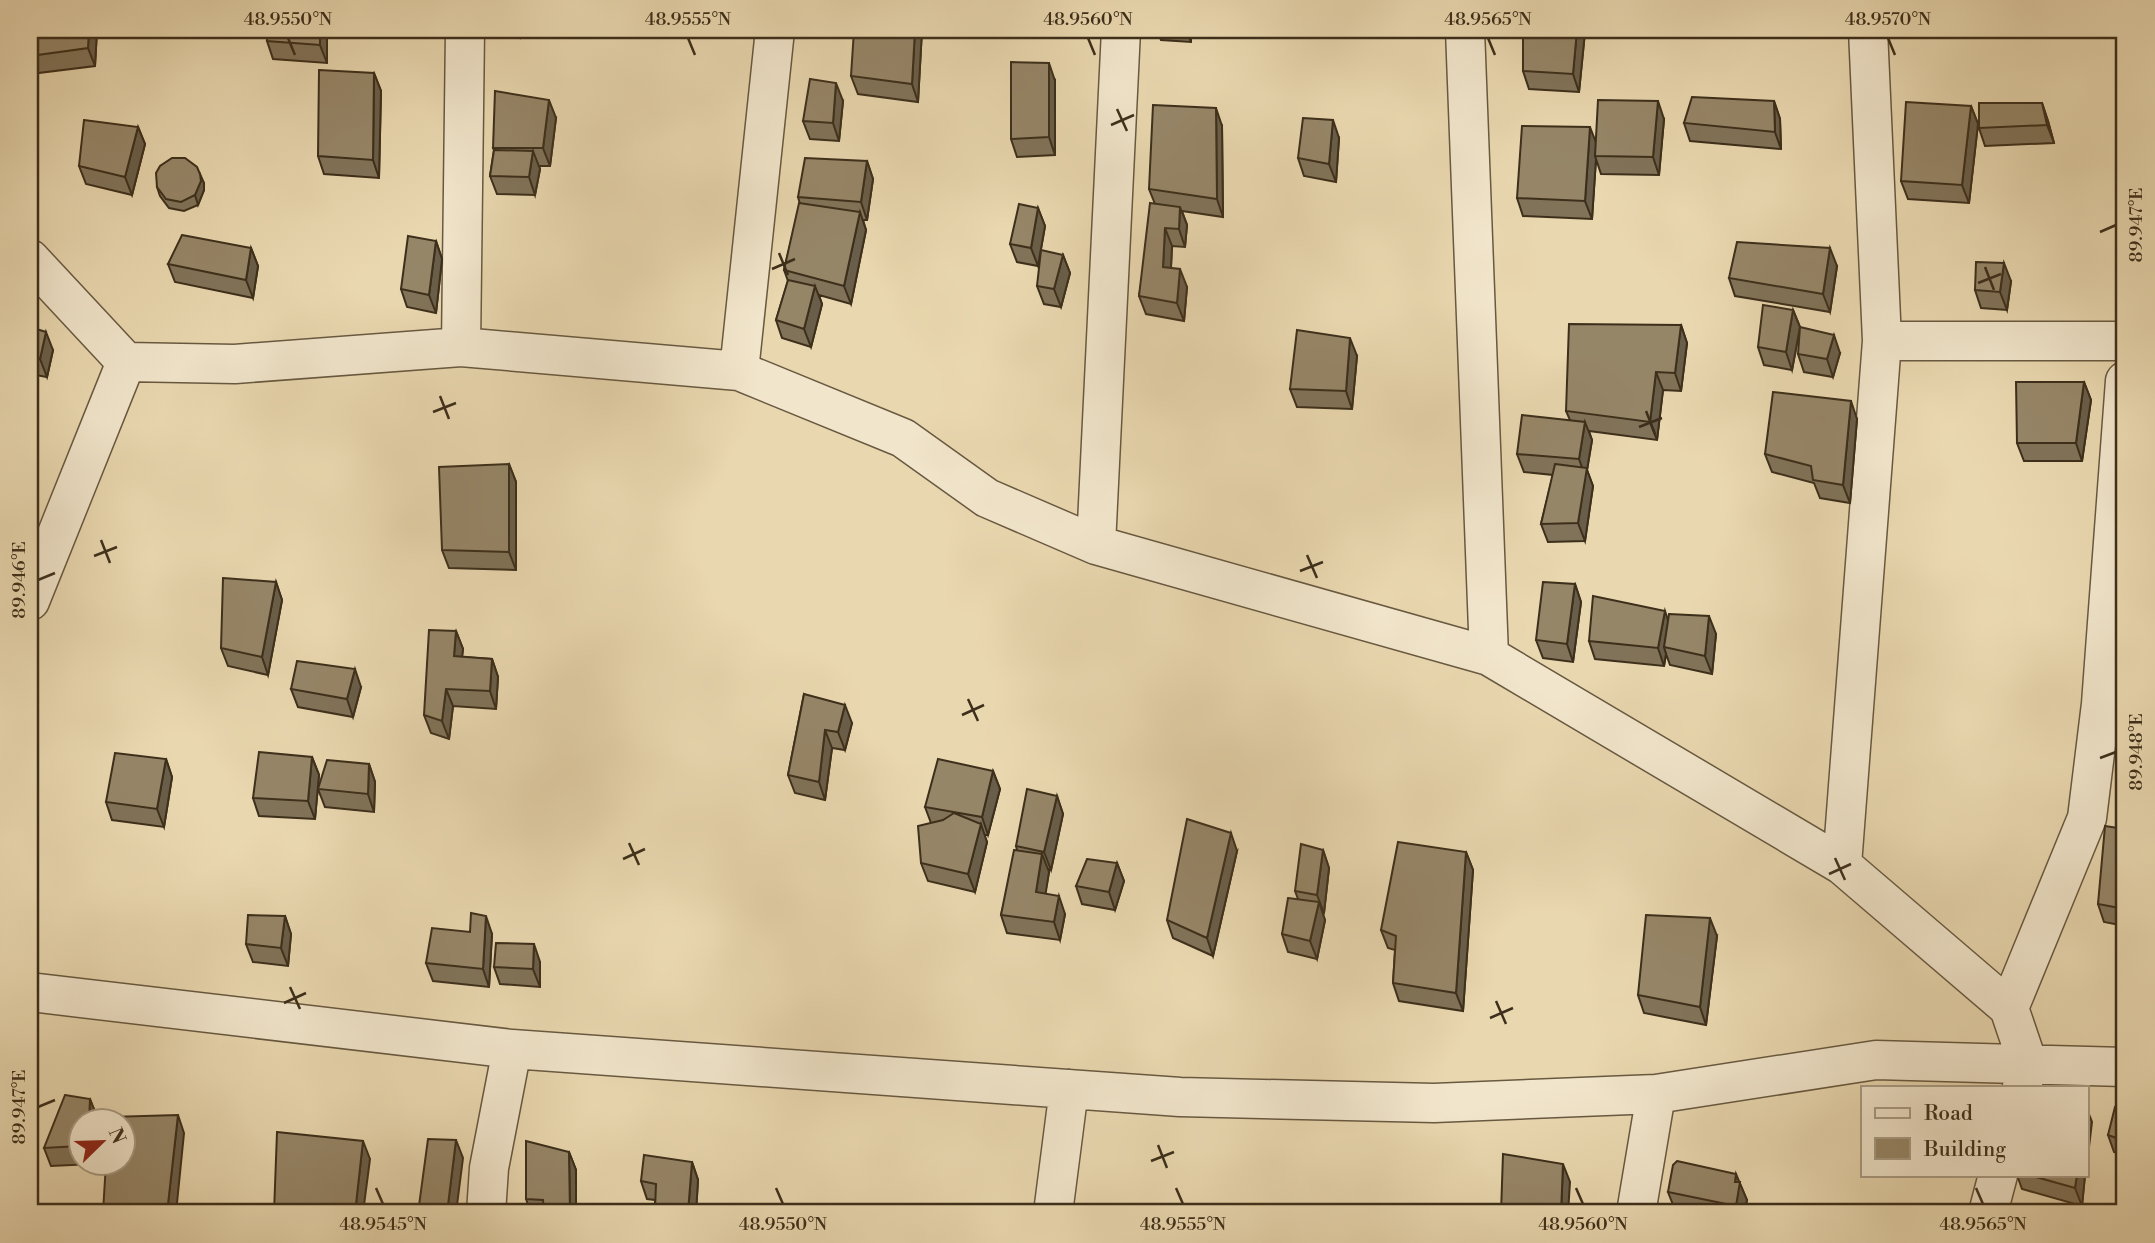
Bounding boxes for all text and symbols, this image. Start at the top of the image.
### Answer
text: 48.9550°N [244,8,333,31]
text: 48.9555°N [645,8,732,31]
text: 48.9560°N [1043,8,1133,31]
text: 48.9565°N [1444,8,1532,31]
text: 48.9570°N [1845,8,1932,31]
text: 89.947°E [2125,188,2148,262]
text: 89.946°E [8,541,31,619]
text: 89.948°E [2125,713,2148,791]
text: 89.947°E [8,1070,31,1144]
legend [1861,1086,2088,1176]
text: Road [1924,1101,1973,1127]
north arrow [66,1106,136,1176]
text: N [103,1124,131,1147]
text: Building [1923,1137,2006,1163]
text: 48.9545°N [339,1213,427,1236]
text: 48.9550°N [739,1213,828,1236]
text: 48.9555°N [1140,1213,1227,1236]
text: 48.9560°N [1538,1213,1628,1236]
text: 48.9565°N [1939,1213,2027,1236]

